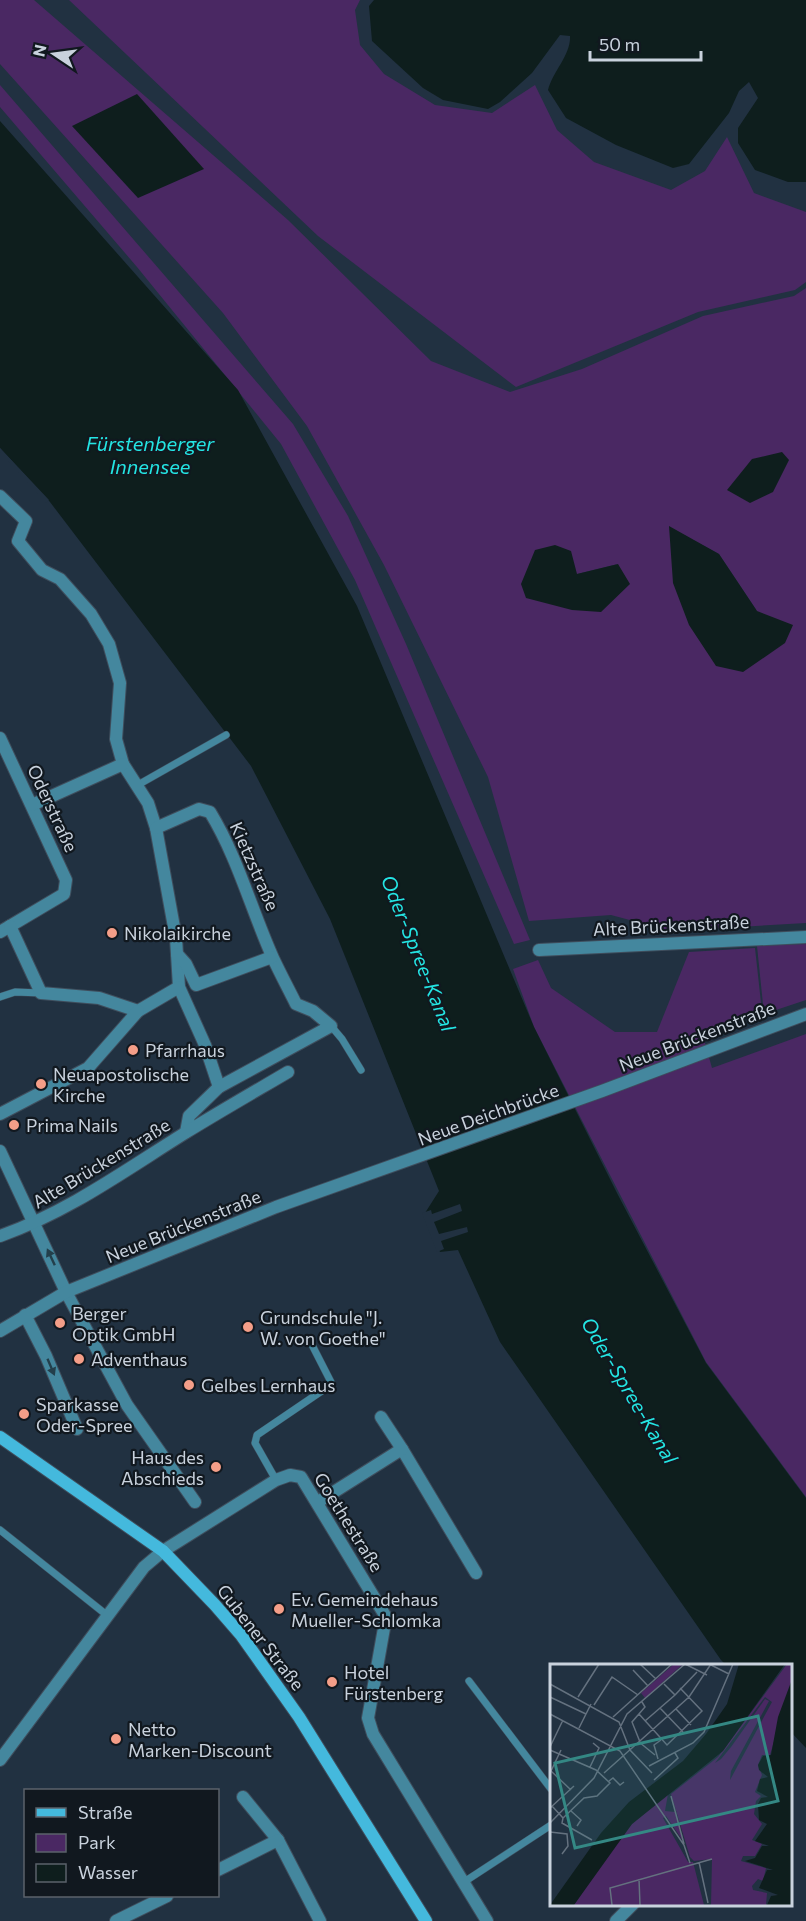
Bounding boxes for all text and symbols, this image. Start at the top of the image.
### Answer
north arrow [24,24,84,84]
scale bar [590,24,701,62]
text: 50 m [599,33,640,55]
text: N [28,43,50,58]
water label: Fürstenberger Innensee [86,431,215,478]
street label: Oderstraße [23,761,83,855]
street label: Kietzstraße [226,818,284,914]
water label: Oder-Spree-Kanal [377,871,462,1036]
street label: Alte Brückenstraße [592,910,750,940]
place label: Nikolaikirche [124,922,231,944]
marker: Nikolaikirche [105,926,119,940]
street label: Neue Brückenstraße [616,996,778,1076]
place label: Pfarrhaus [145,1039,225,1061]
marker: Pfarrhaus [126,1043,140,1057]
place label: Neuapostolische Kirche [53,1063,189,1106]
marker: Neuapostolische Kirche [34,1077,48,1091]
street label: Neue Deichbrücke [415,1078,561,1150]
street label: Alte Brückenstraße [28,1113,174,1213]
place label: Prima Nails [26,1114,118,1136]
marker: Prima Nails [7,1118,21,1132]
street label: Neue Brückenstraße [102,1185,264,1267]
one-way arrow [47,1249,56,1266]
place label: Berger Optik GmbH [72,1302,175,1345]
place label: Grundschule "J. W. von Goethe" [260,1306,386,1349]
water label: Oder-Spree-Kanal [577,1312,684,1468]
marker: Berger Optik GmbH [53,1316,67,1330]
marker: Grundschule "J. W. von Goethe" [241,1320,255,1334]
place label: Adventhaus [91,1348,187,1370]
marker: Adventhaus [72,1352,86,1366]
one-way arrow [46,1359,56,1377]
place label: Gelbes Lernhaus [201,1374,335,1396]
marker: Gelbes Lernhaus [182,1378,196,1392]
place label: Sparkasse Oder-Spree [36,1393,132,1436]
marker: Sparkasse Oder-Spree [17,1407,31,1421]
place label: Haus des Abschieds [121,1446,204,1489]
marker: Haus des Abschieds [209,1460,223,1474]
street label: Goethestraße [310,1468,388,1576]
street label: Gubener Straße [213,1580,309,1694]
place label: Ev. Gemeindehaus Mueller-Schlomka [291,1588,441,1631]
marker: Ev. Gemeindehaus Mueller-Schlomka [272,1602,286,1616]
place label: Hotel Fürstenberg [344,1661,444,1704]
inset map [550,1664,791,1906]
marker: Hotel Fürstenberg [325,1675,339,1689]
place label: Netto Marken-Discount [128,1718,272,1761]
marker: Netto Marken-Discount [109,1732,123,1746]
legend [24,1789,219,1897]
text: Straße [78,1801,133,1823]
text: Park [78,1831,116,1853]
text: Wasser [78,1861,138,1883]

